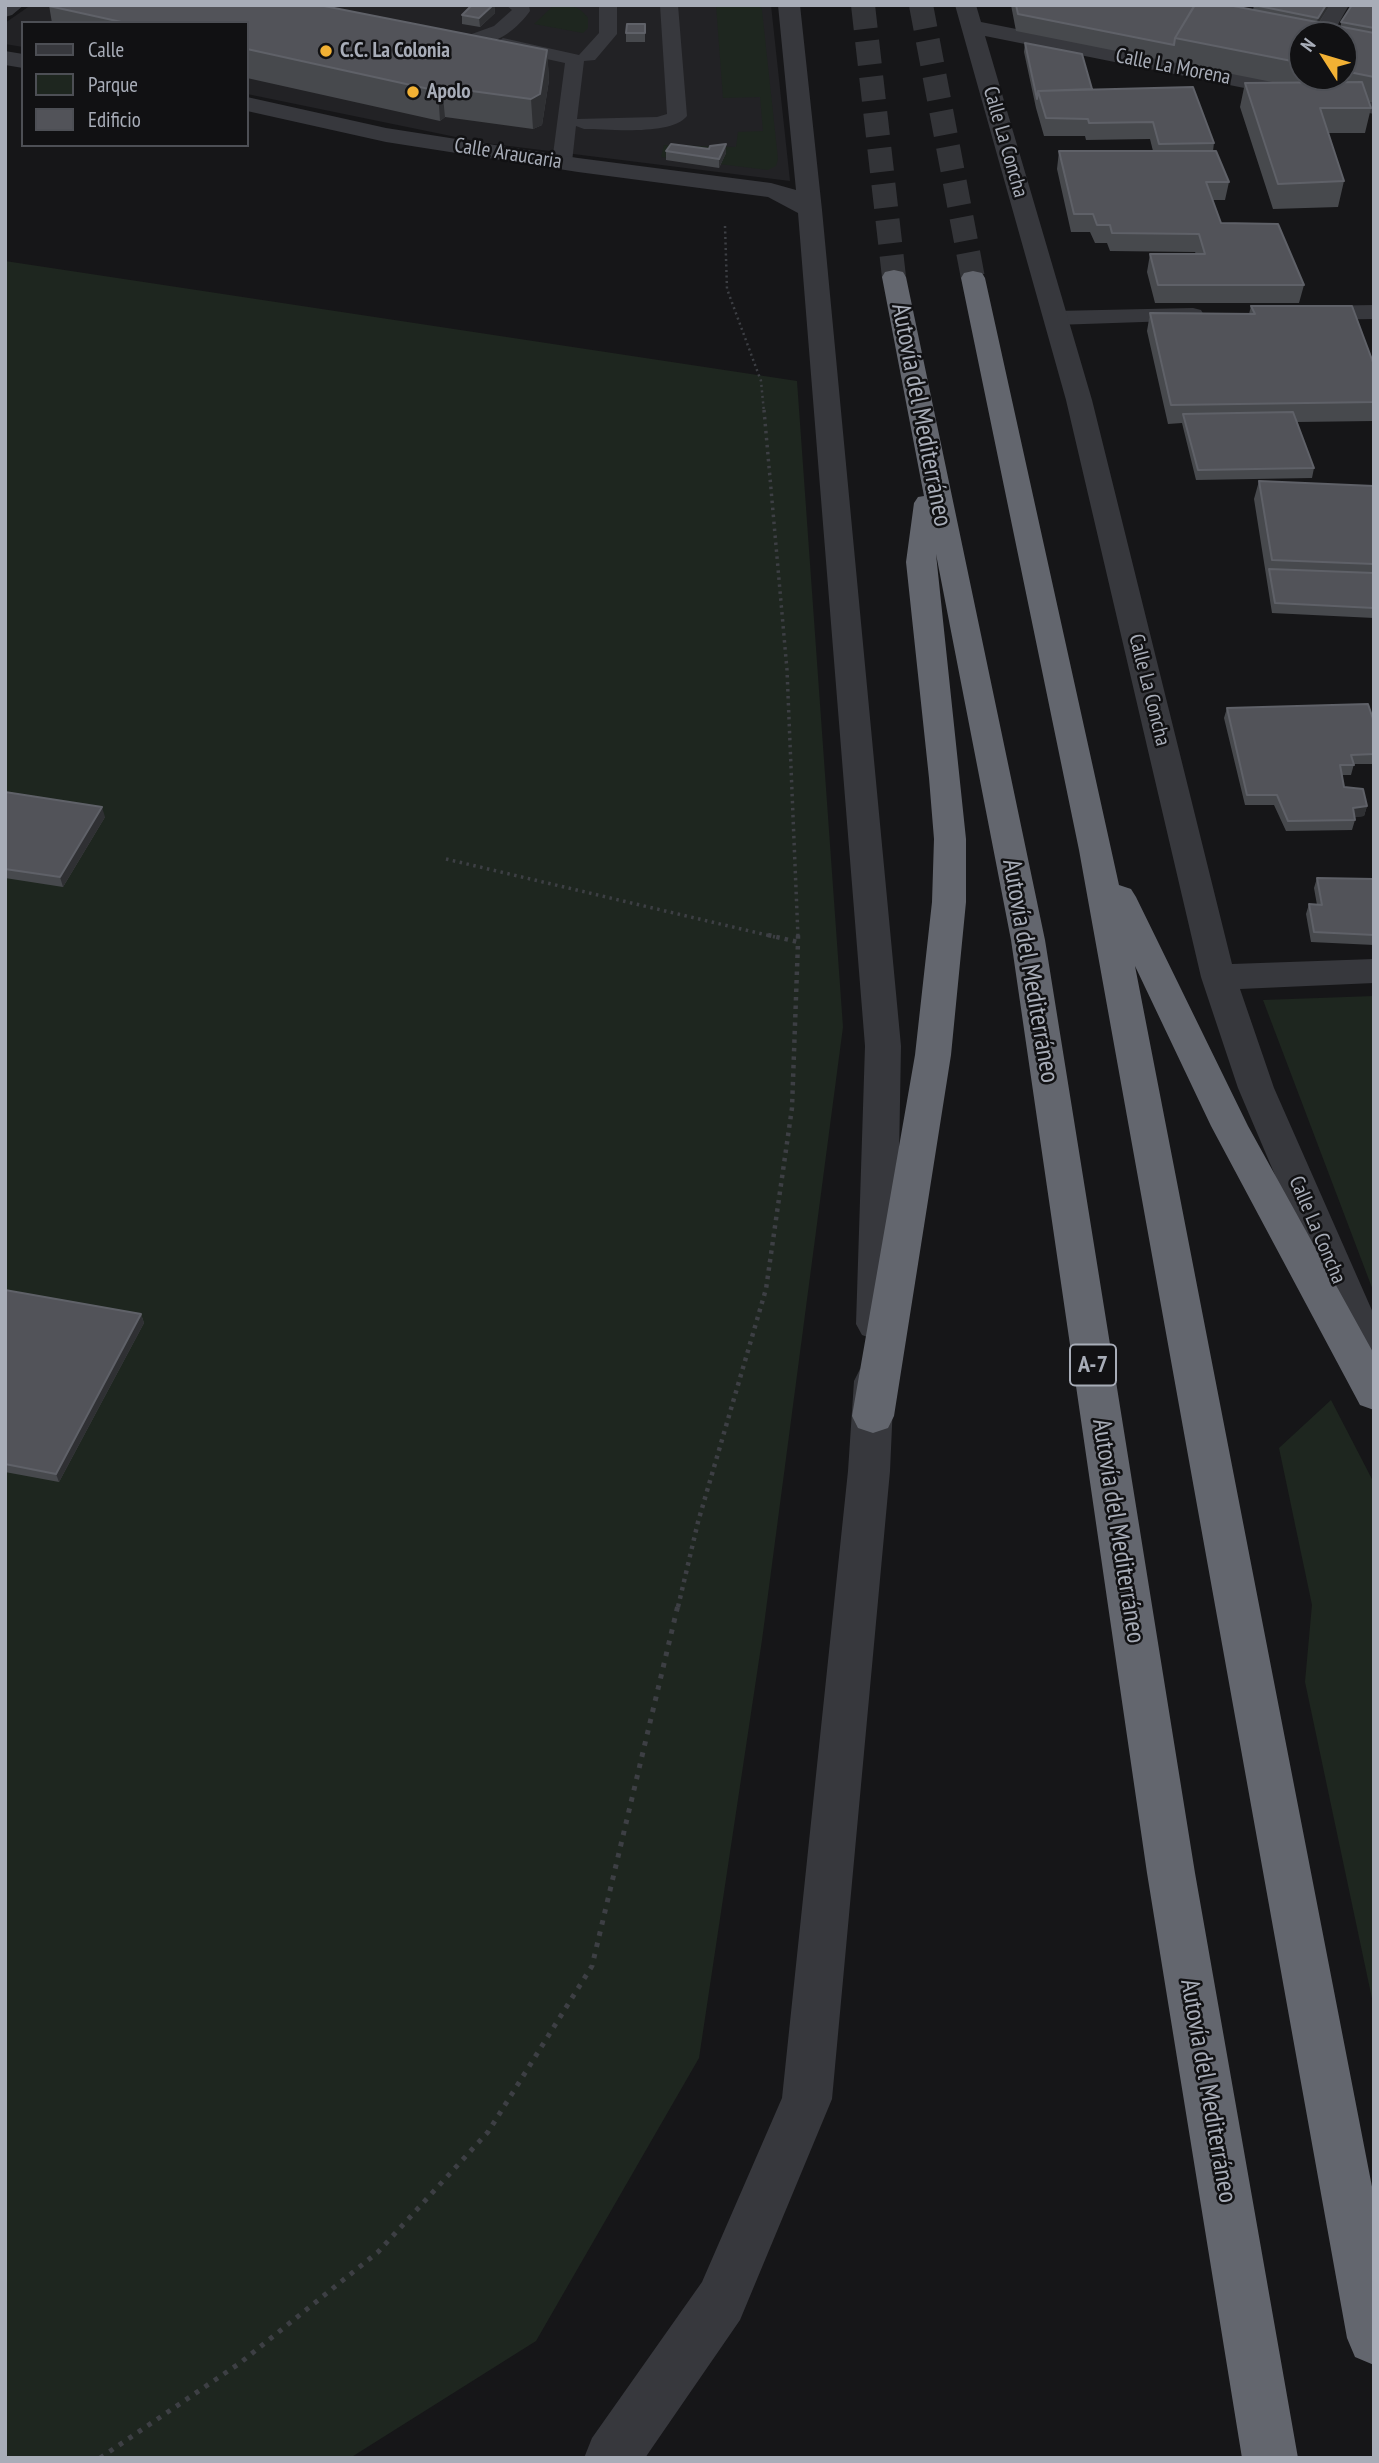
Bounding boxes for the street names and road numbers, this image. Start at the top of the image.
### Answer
street label: Calle La Morena [1113,44,1233,90]
street label: Calle La Concha [977,84,1033,200]
street label: Calle Araucaria [452,133,564,175]
street label: Autovía del Mediterráneo [884,301,958,529]
street label: Calle La Concha [1123,631,1175,749]
street label: Autovía del Mediterráneo [995,857,1065,1085]
street label: Calle La Concha [1283,1172,1351,1288]
road number: A-7 [1070,1344,1116,1386]
street label: Autovía del Mediterráneo [1085,1417,1151,1645]
street label: Autovía del Mediterráneo [1173,1977,1243,2205]

